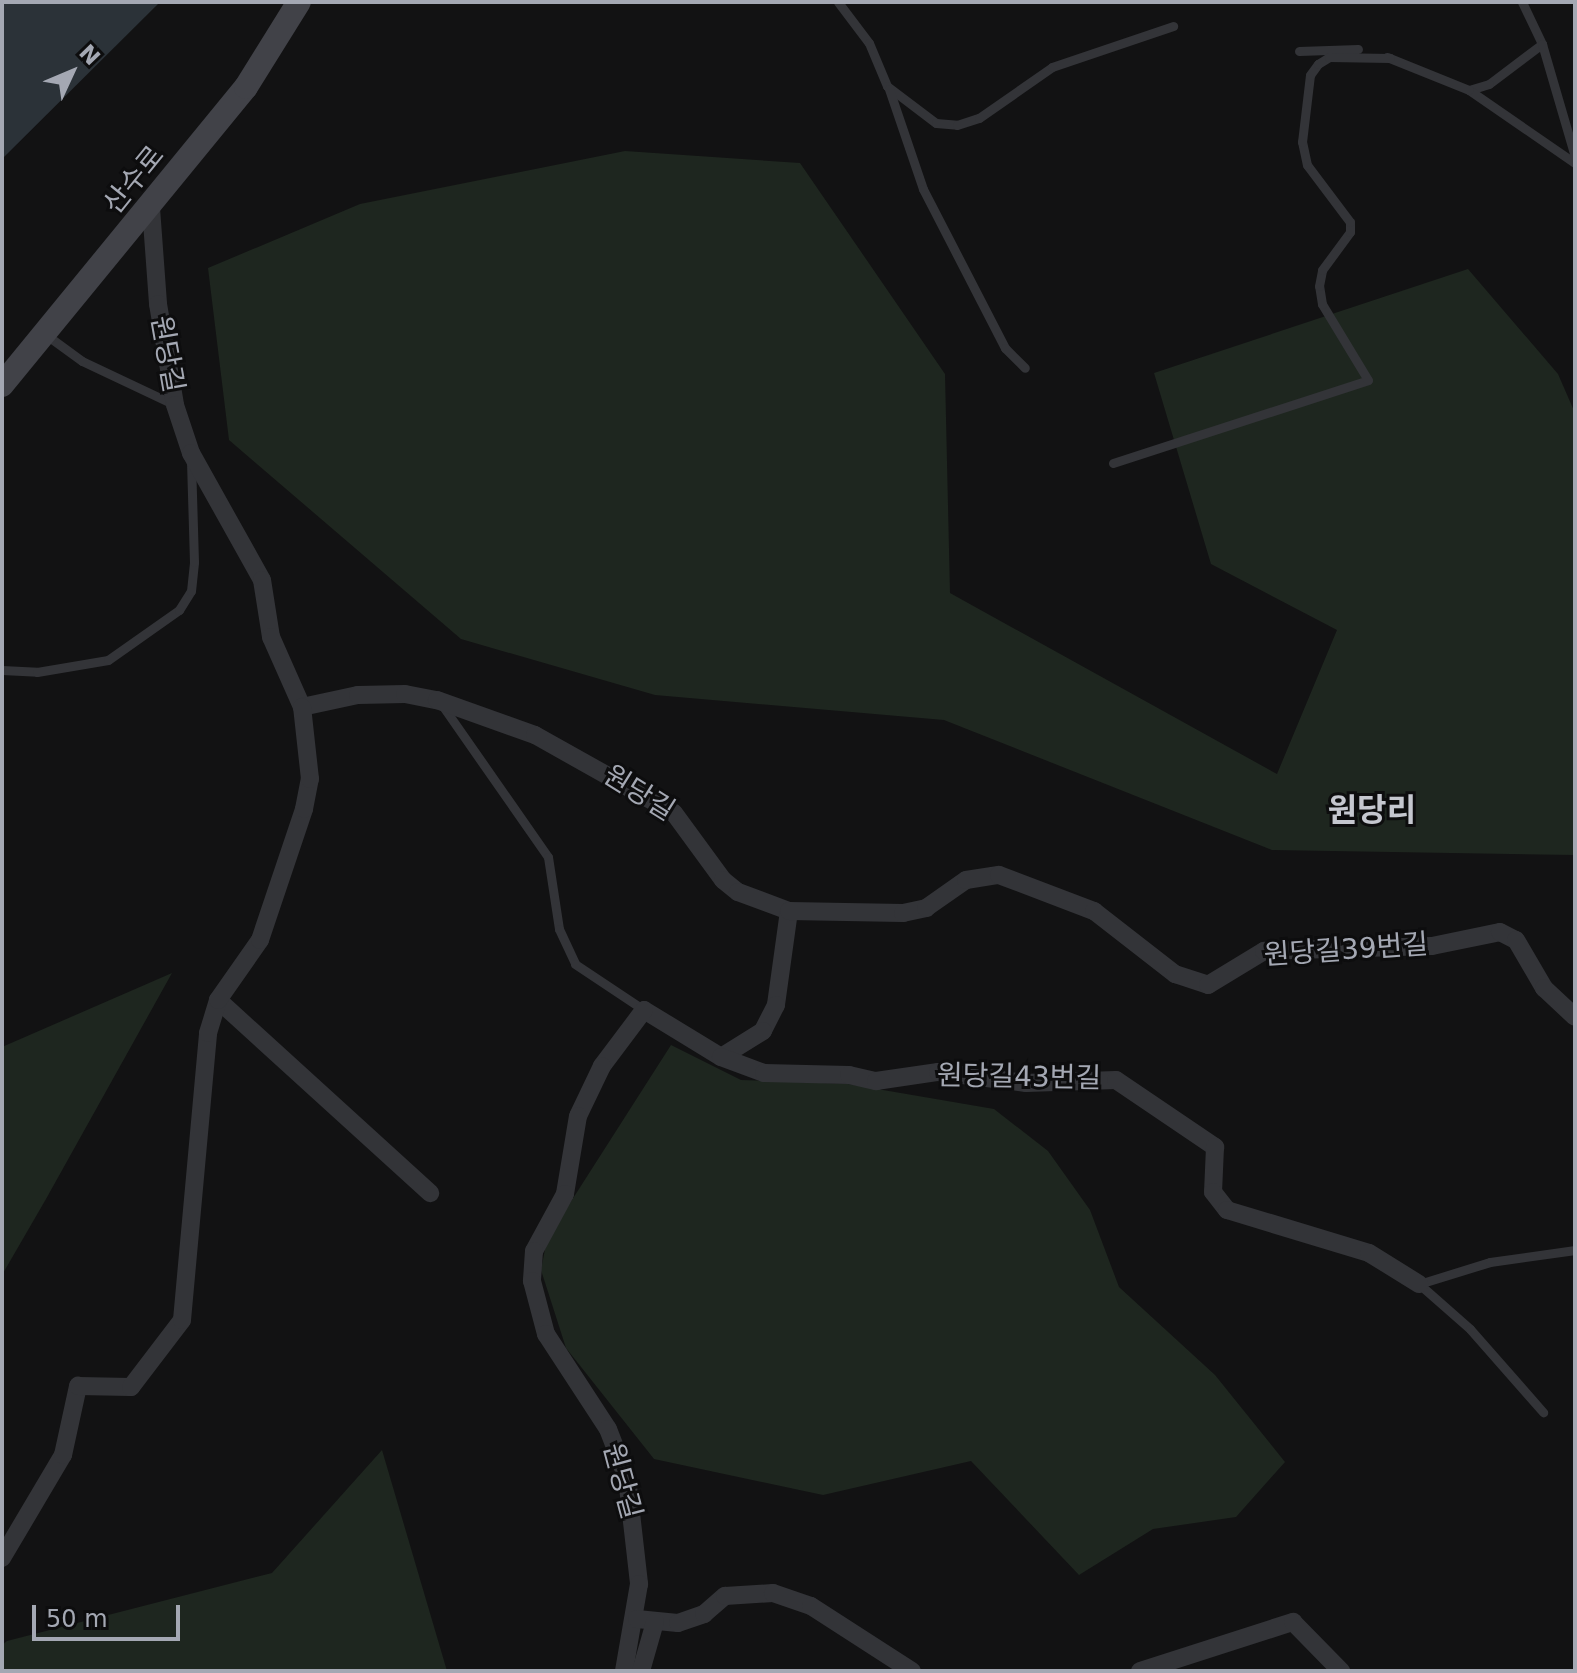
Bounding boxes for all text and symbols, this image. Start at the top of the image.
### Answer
north arrow [32,32,112,112]
text: N [74,40,105,70]
street label: 산수로 [97,139,171,221]
street label: 원당길 [144,313,190,395]
street label: 원당길 [597,758,681,828]
district label: 원당리 [1328,791,1416,829]
street label: 원당길39번길 [1263,928,1429,972]
street label: 원당길43번길 [937,1059,1101,1095]
street label: 원당길 [596,1439,648,1523]
scale bar [36,1589,184,1639]
text: 50 m [46,1605,108,1633]

